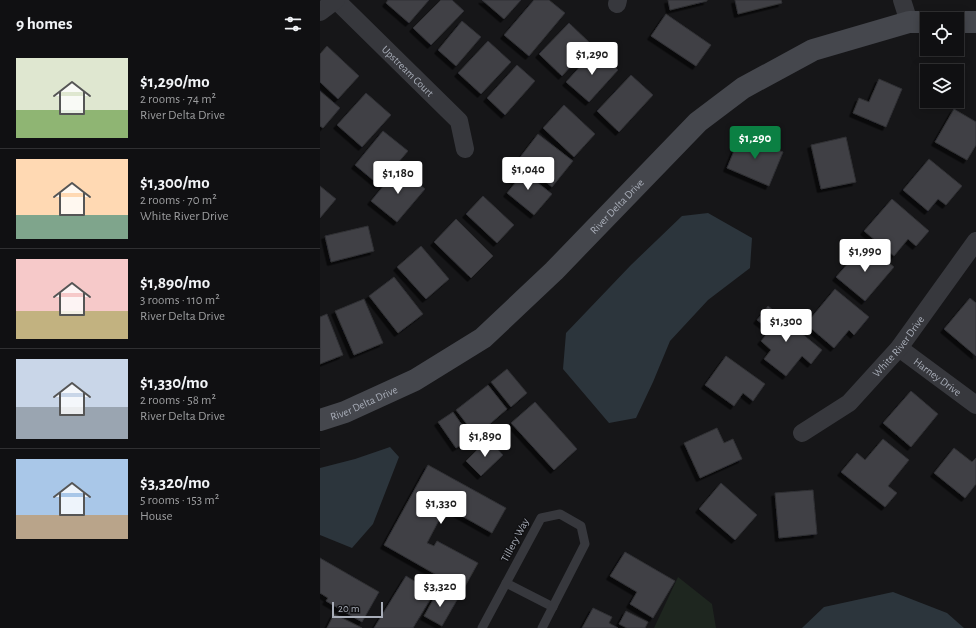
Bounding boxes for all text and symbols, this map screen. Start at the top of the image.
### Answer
map controls [920,12,964,108]
button: locate [920,12,964,56]
icon: filters [282,13,304,35]
text: 9 homes [16,15,72,32]
pin: $1,290 [559,42,625,76]
street label: Upstream Court [380,43,436,99]
text: $1,290 [576,48,608,61]
button: layers [920,64,964,108]
text: $1,290/mo [140,73,210,90]
icon: home [48,74,96,122]
text: 2 rooms · 74 m² [140,93,216,106]
text: River Delta Drive [140,109,225,122]
pin: $1,290 [722,126,788,160]
text: $1,290 [739,132,771,145]
pin: $1,040 [495,157,561,191]
pin: $1,180 [365,161,431,195]
text: $1,040 [511,163,545,176]
text: $1,180 [382,167,414,180]
text: $1,300/mo [140,174,210,191]
icon: home [48,175,96,223]
street label: River Delta Drive [588,176,646,236]
text: 2 rooms · 70 m² [140,194,217,207]
text: White River Drive [140,210,229,223]
pin: $1,990 [832,239,898,273]
text: $1,990 [849,245,881,258]
text: $1,890/mo [140,274,210,291]
icon: home [48,275,96,323]
text: 3 rooms · 110 m² [140,294,220,307]
pin: $1,300 [753,309,819,343]
text: River Delta Drive [140,310,225,323]
street label: White River Drive [870,314,926,379]
text: $1,300 [770,315,802,328]
street label: Harney Drive [912,355,963,398]
text: $1,330/mo [140,374,208,391]
icon: home [48,375,96,423]
street label: River Delta Drive [329,383,399,422]
text: 2 rooms · 58 m² [140,394,216,407]
text: River Delta Drive [140,410,225,423]
pin: $1,890 [452,424,518,458]
text: $1,890 [469,430,501,443]
text: $3,320/mo [140,474,210,491]
icon: home [48,475,96,523]
pin: $1,330 [408,491,474,525]
text: 5 rooms · 153 m² [140,494,219,507]
text: $1,330 [425,497,457,510]
text: House [140,510,172,523]
street label: Tillery Way [499,516,531,564]
pin: $3,320 [407,574,473,608]
text: $3,320 [424,580,456,593]
scale bar [332,600,383,619]
text: 20 m [338,603,359,614]

